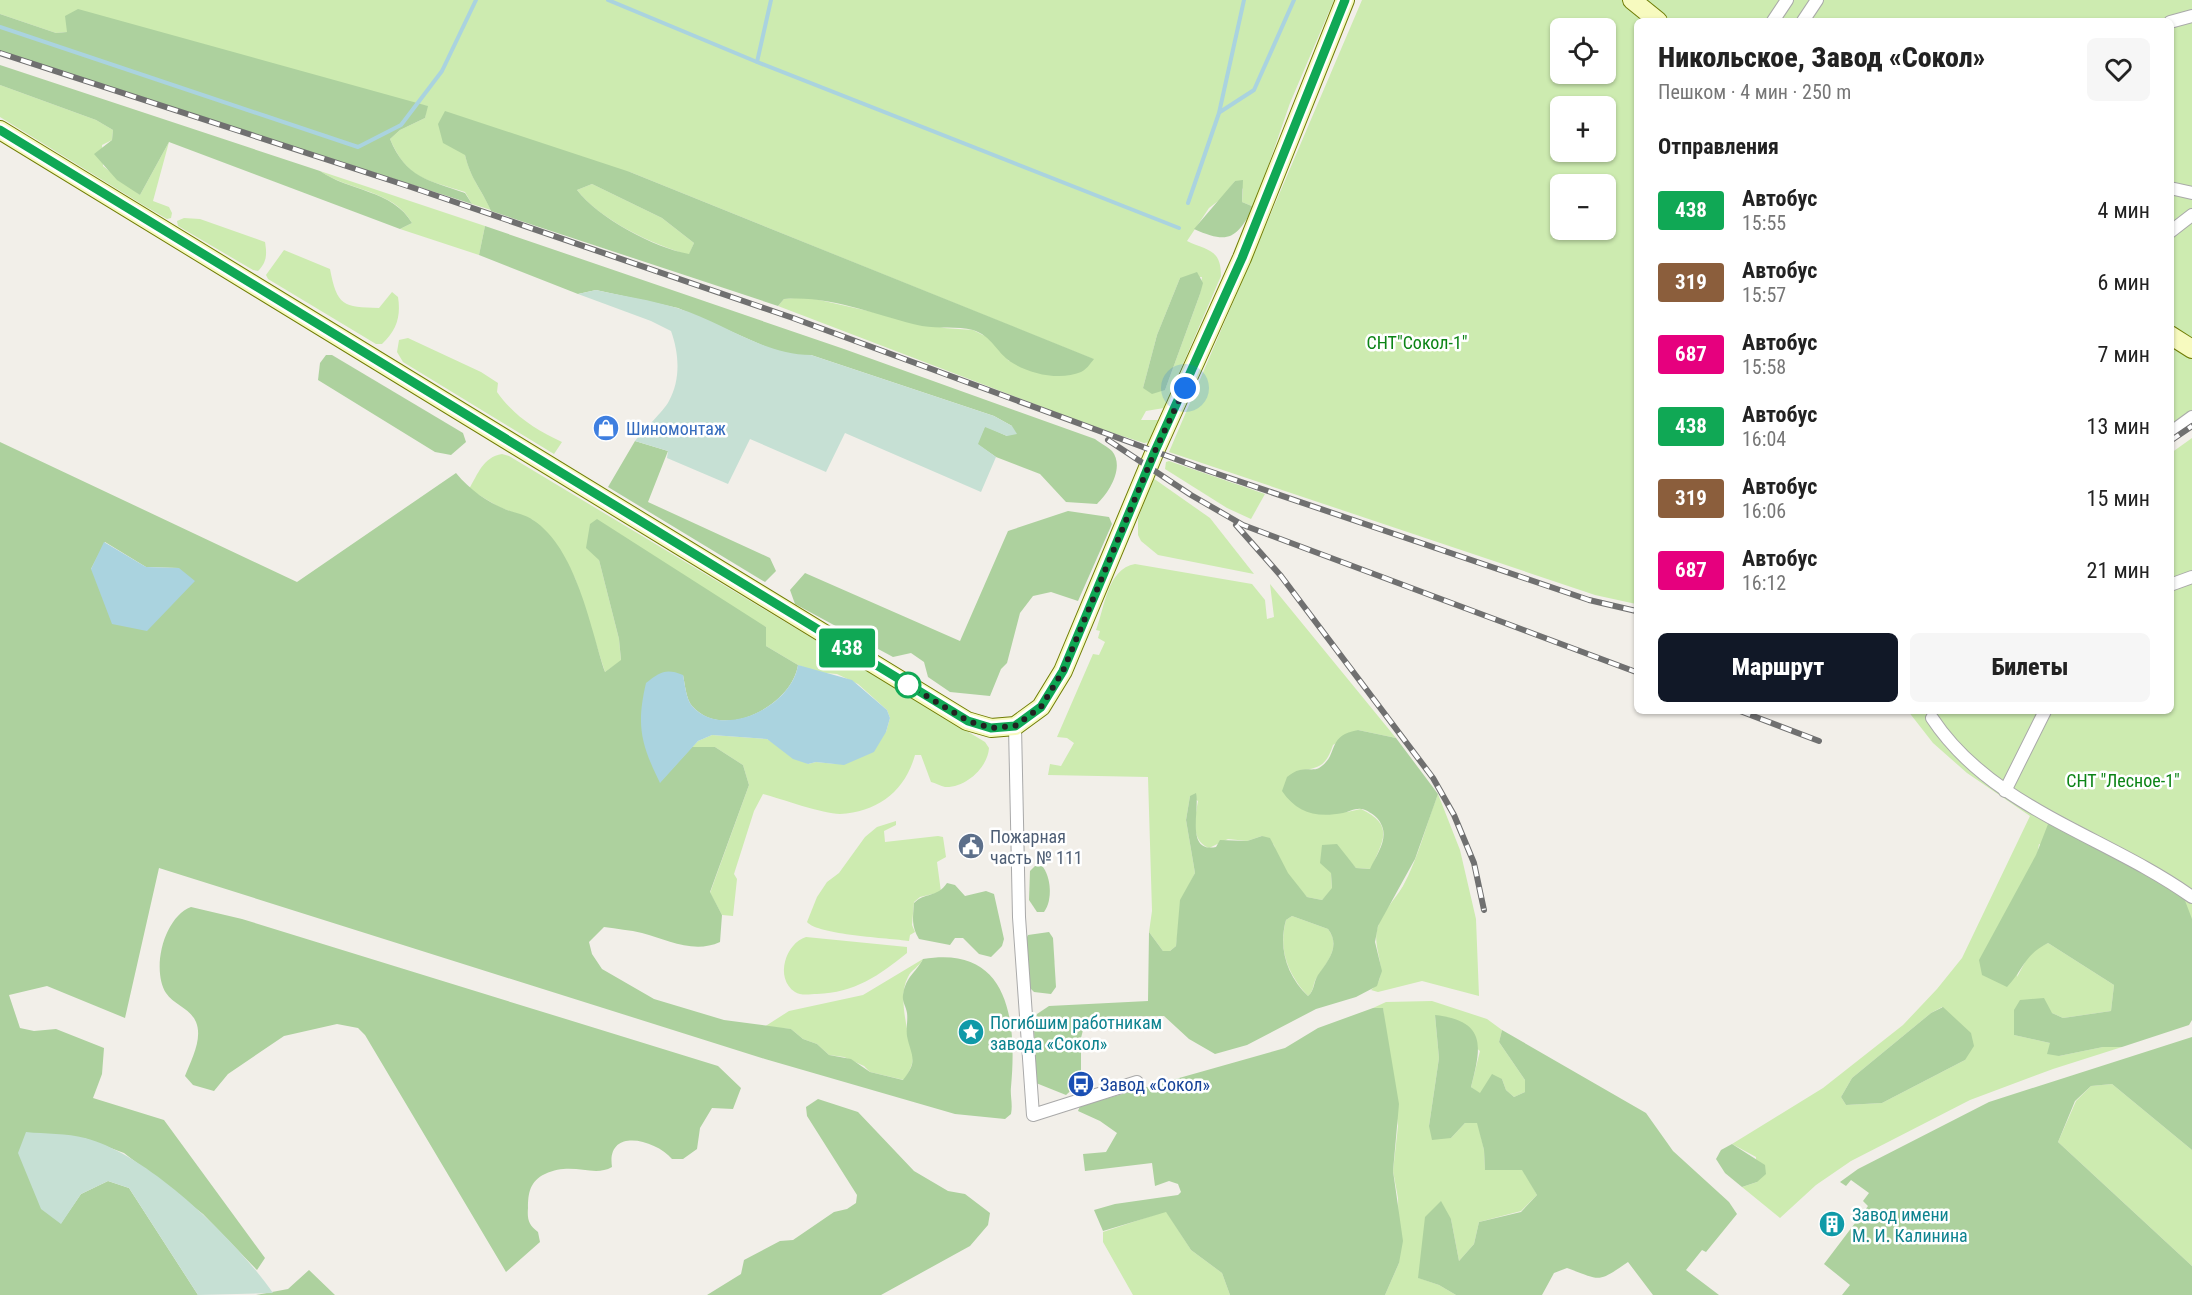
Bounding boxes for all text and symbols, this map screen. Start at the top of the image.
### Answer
map controls [1550,18,1616,240]
button: locate [1550,18,1616,84]
button: heart [2087,38,2150,101]
text: Никольское, Завод «Сокол» [1658,41,1985,74]
text: Пешком · 4 мин · 250 m [1658,80,1851,104]
button: + [1550,96,1616,162]
text: Отправления [1658,134,1779,159]
button: − [1550,174,1616,240]
text: Автобус [1742,186,1817,211]
text: 438 [1675,198,1707,222]
text: 4 мин [2097,198,2150,223]
text: 15:55 [1742,211,1786,235]
text: Автобус [1742,258,1817,283]
text: 319 [1675,270,1707,294]
text: 6 мин [2097,270,2150,295]
text: 15:57 [1742,283,1786,307]
text: Автобус [1742,330,1817,355]
park label: СНТ"Сокол-1" [1366,332,1468,353]
text: 687 [1675,342,1707,366]
text: 7 мин [2097,342,2150,367]
text: 15:58 [1742,355,1786,379]
your location [1170,373,1200,403]
text: Автобус [1742,402,1817,427]
shop icon: Шиномонтаж [591,413,621,443]
text: 438 [1675,414,1707,438]
text: 13 мин [2087,414,2150,439]
place label: Шиномонтаж [626,418,726,439]
text: 16:04 [1742,427,1786,451]
text: Автобус [1742,474,1817,499]
text: 319 [1675,486,1707,510]
text: 15 мин [2087,486,2150,511]
text: 16:06 [1742,499,1786,523]
text: Автобус [1742,546,1817,571]
text: 687 [1675,558,1707,582]
text: 21 мин [2087,558,2150,583]
text: 16:12 [1742,571,1786,595]
line badge: 438 [812,628,882,668]
button: Маршрут [1658,633,1898,702]
button: Билеты [1910,633,2150,702]
text: 438 [831,636,863,660]
unlabelled marker [895,672,921,698]
park label: СНТ "Лесное-1" [2066,770,2180,791]
place label: Пожарная часть № 111 [990,826,1083,868]
public building icon: Пожарная часть № 111 [956,831,986,861]
place label: Погибшим работникам завода «Сокол» [990,1012,1162,1054]
place icon: Погибшим работникам завода «Сокол» [956,1017,986,1047]
bus stop icon: Завод «Сокол» [1066,1069,1096,1099]
place label: Завод «Сокол» [1100,1074,1210,1095]
place label: Завод имени М. И. Калинина [1852,1204,1968,1246]
building icon: Завод имени М. И. Калинина [1817,1209,1847,1239]

